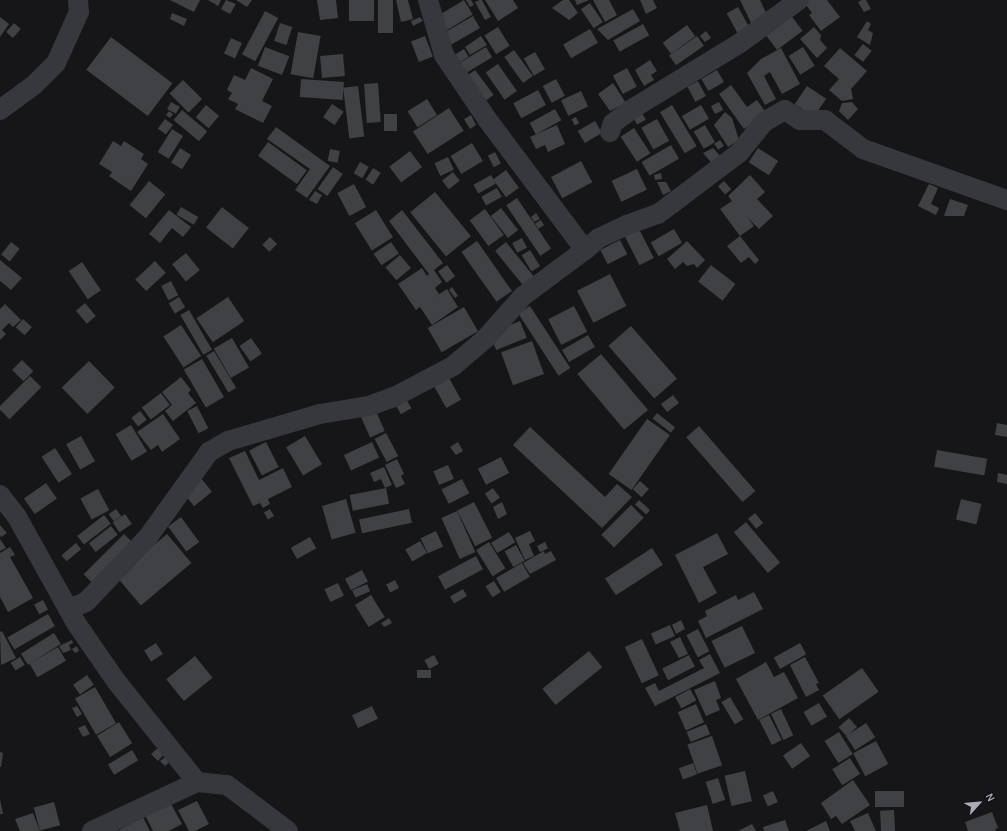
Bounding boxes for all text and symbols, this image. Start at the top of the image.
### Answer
north arrow [959,783,999,823]
text: N [983,791,998,804]

